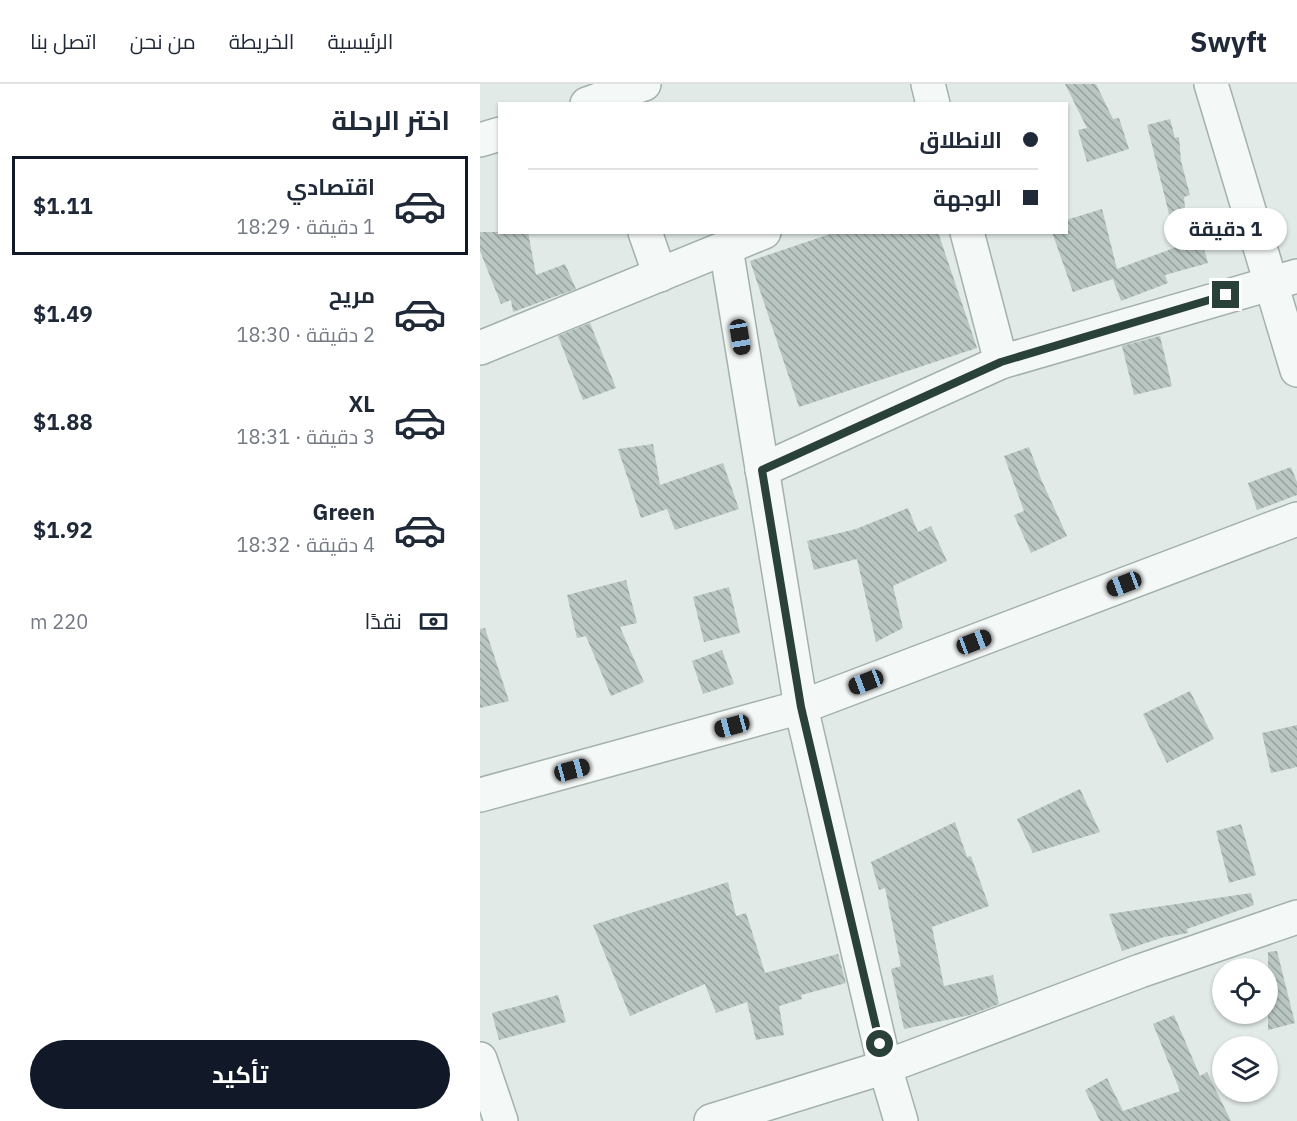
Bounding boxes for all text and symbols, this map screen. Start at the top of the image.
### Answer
text: Swyft [1190,23,1267,60]
text: اتصل بنا [30,27,97,55]
text: من نحن [130,27,196,55]
text: الخريطة [229,27,294,55]
text: الرئيسية [327,27,393,55]
text: اختر الرحلة [331,102,450,137]
text: الانطلاق [919,125,1002,154]
text: اقتصادي [286,172,375,201]
icon: car [393,179,447,233]
text: الوجهة [933,183,1002,212]
text: $1.11 [33,191,93,220]
callout: 1 دقيقة [1164,208,1287,250]
text: 1 دقيقة · 18:29 [236,213,375,240]
text: 1 دقيقة [1189,215,1262,242]
text: مريح [329,280,375,309]
route end [1212,281,1239,308]
icon: car [393,287,447,341]
text: $1.49 [33,299,93,328]
car [728,318,752,356]
text: 2 دقيقة · 18:30 [236,321,375,348]
text: XL [349,389,375,418]
icon: car [393,395,447,449]
text: $1.88 [33,407,93,436]
text: 3 دقيقة · 18:31 [236,423,375,450]
text: Green [313,497,375,526]
icon: car [393,503,447,557]
text: $1.92 [33,515,93,544]
text: 4 دقيقة · 18:32 [236,531,375,558]
car [1104,569,1144,599]
icon: cash [417,605,450,638]
text: نقدًا [364,606,402,635]
text: 220 m [30,608,88,635]
car [954,627,994,657]
car [846,667,886,697]
car [712,713,752,739]
car [552,757,592,783]
map controls [1212,958,1278,1102]
button: locate [1212,958,1278,1024]
route start [866,1030,893,1057]
button: layers [1212,1036,1278,1102]
button: تأكيد [30,1040,450,1109]

